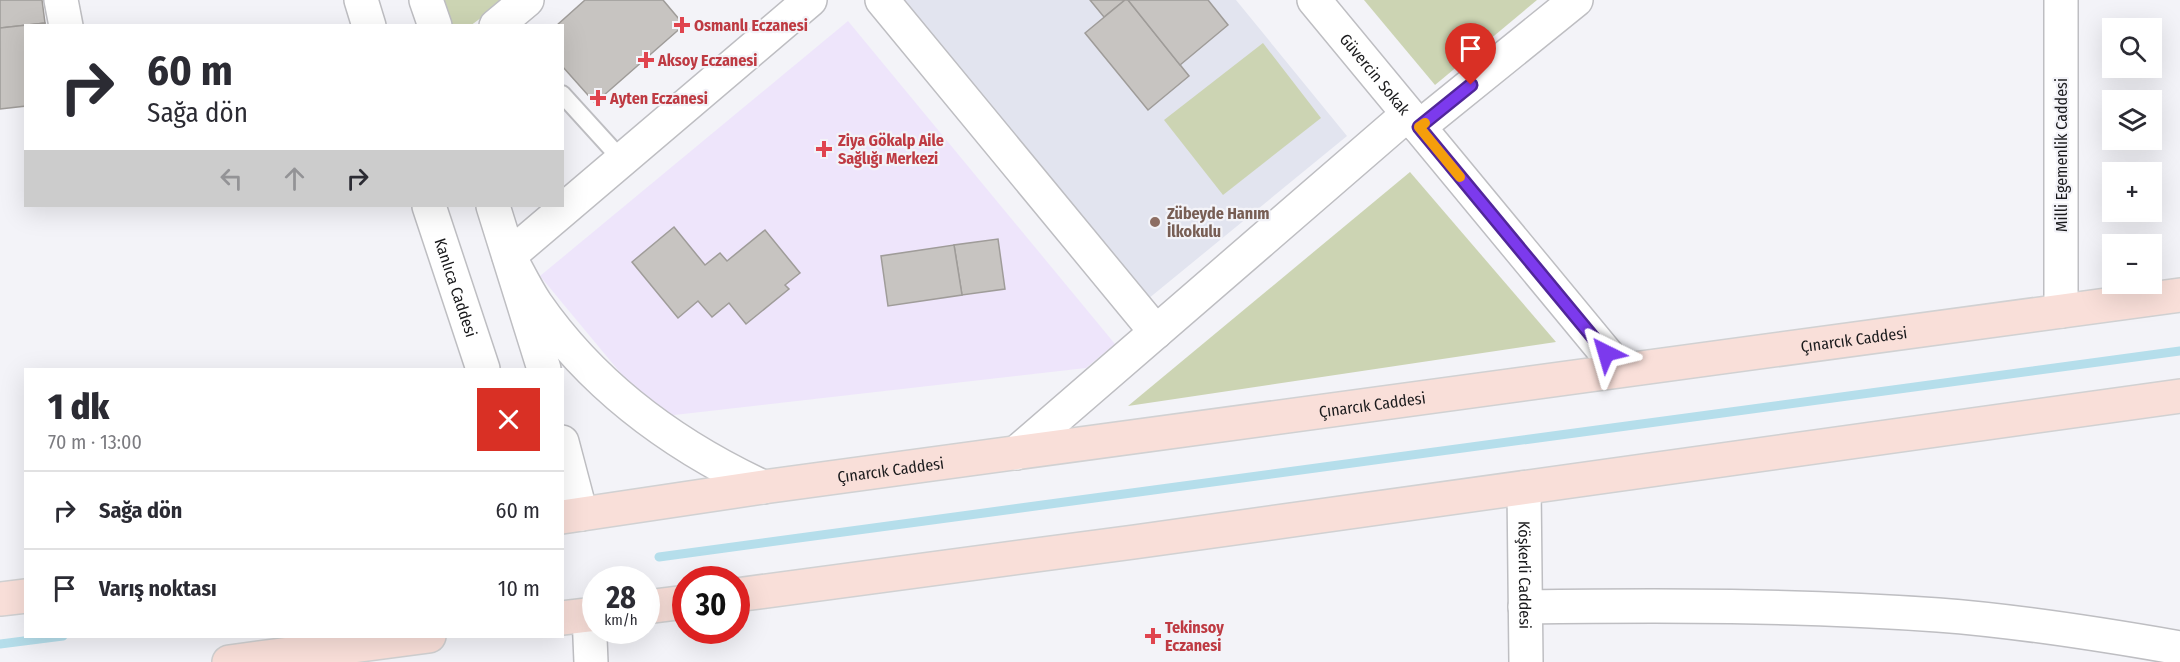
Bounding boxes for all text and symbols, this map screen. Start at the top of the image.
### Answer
place label: Osmanlı Eczanesi [694,16,808,35]
marker: Osmanlı Eczanesi [675,18,689,32]
map controls [2102,18,2162,294]
button: search [2102,18,2162,78]
pin [1445,23,1496,85]
street label: Güvercin Sokak [1336,30,1415,119]
icon: arrive [1454,32,1487,65]
text: 60 m [147,46,233,96]
icon: right [48,48,126,126]
place label: Aksoy Eczanesi [657,51,758,70]
marker: Aksoy Eczanesi [639,53,653,67]
street label: Milli Egemenlik Caddesi [2052,78,2071,232]
place label: Ayten Eczanesi [609,89,708,108]
button: layers [2102,90,2162,150]
marker: Ayten Eczanesi [591,91,605,105]
text: Sağa dön [147,97,248,129]
place label: Ziya Gökalp Aile Sağlığı Merkezi [838,131,944,168]
marker: Ziya Gökalp Aile Sağlığı Merkezi [815,140,833,158]
icon: left [215,162,248,195]
icon: ahead [278,162,311,195]
icon: right [341,162,374,195]
button: + [2102,162,2162,222]
place label: Zübeyde Hanım İlkokulu [1167,204,1270,241]
marker: Zübeyde Hanım İlkokulu [1148,215,1162,229]
button: − [2102,234,2162,294]
street label: Kanlıca Caddesi [431,236,481,340]
position arrow [1574,321,1638,385]
street label: Çınarcık Caddesi [1799,323,1908,357]
text: 1 dk [48,385,109,429]
button: close [477,388,540,451]
street label: Çınarcık Caddesi [1318,388,1427,422]
text: 70 m · 13:00 [48,430,142,454]
street label: Çınarcık Caddesi [836,453,945,487]
icon: right [48,494,81,527]
text: Sağa dön [99,497,182,524]
text: 60 m [496,497,540,524]
street label: Köşkerli Caddesi [1515,521,1535,629]
speed limit sign: 30 [672,566,750,644]
icon: arrive [48,572,81,605]
text: Varış noktası [99,575,217,602]
text: 10 m [498,575,540,602]
text: 28 [606,580,636,616]
text: km/h [604,611,638,629]
place label: Tekinsoy Eczanesi [1165,618,1224,655]
marker: Tekinsoy Eczanesi [1146,629,1160,643]

